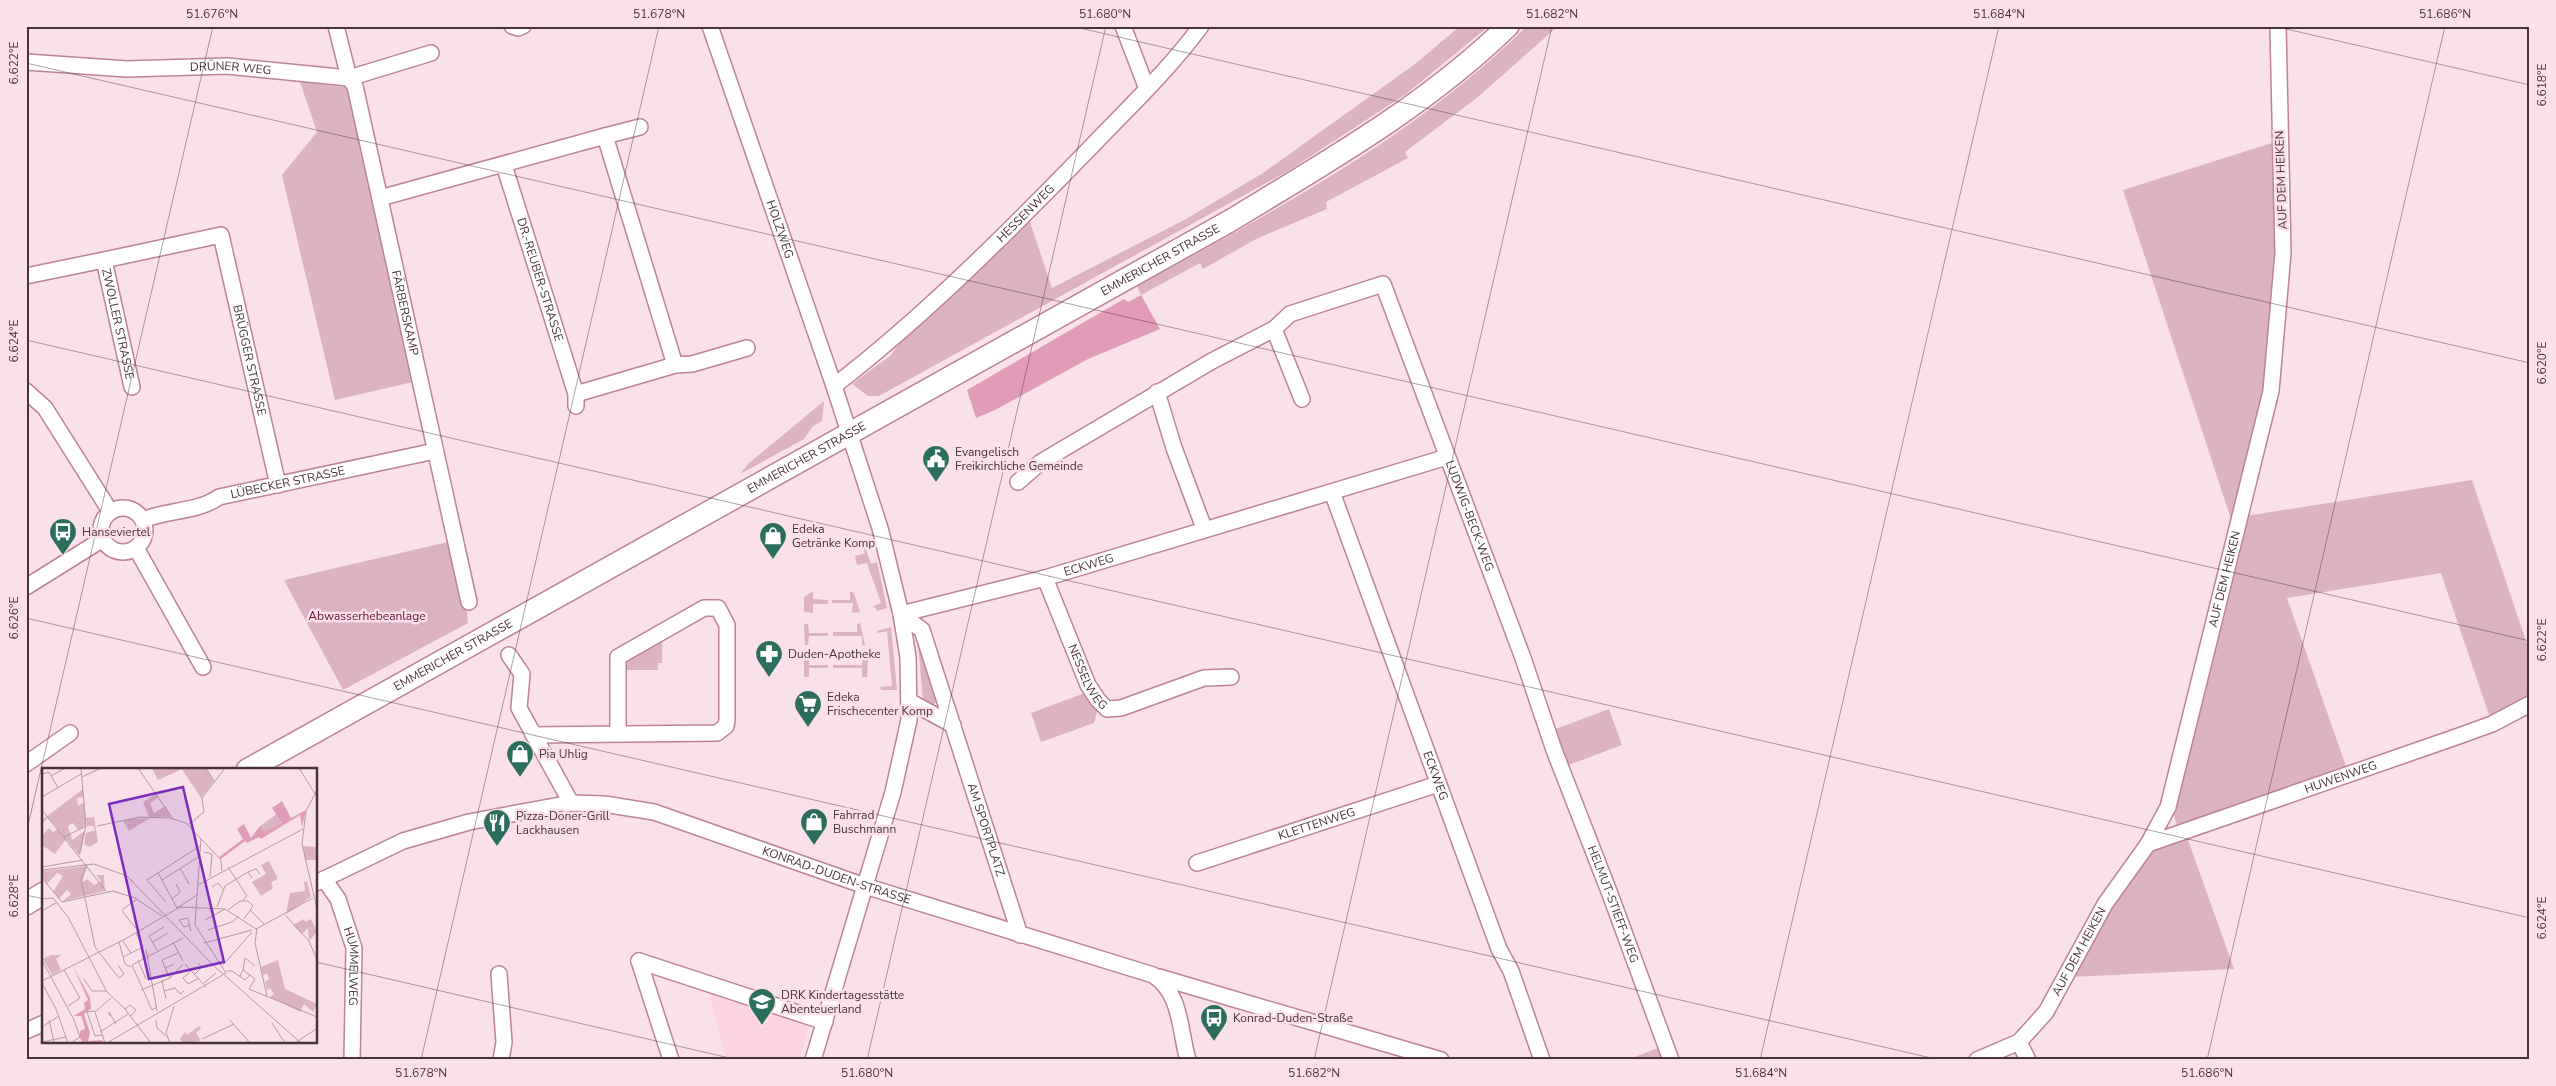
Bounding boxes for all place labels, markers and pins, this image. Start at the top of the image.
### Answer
public building icon: Evangelisch Freikirchliche Gemeinde [921,444,951,483]
place label: Evangelisch Freikirchliche Gemeinde [955,444,1083,474]
bus stop icon: Hanseviertel [48,517,78,556]
shop icon: Edeka Getränke Komp [758,521,788,560]
place label: Edeka Getränke Komp [792,521,875,551]
place label: Hanseviertel [82,524,151,540]
pharmacy icon: Duden-Apotheke [754,639,784,678]
place label: Duden-Apotheke [788,646,881,662]
supermarket icon: Edeka Frischecenter Komp [793,689,823,728]
place label: Edeka Frischecenter Komp [827,689,933,719]
shop icon: Pia Uhlig [505,739,535,778]
place label: Pia Uhlig [539,746,588,762]
shop icon: Fahrrad Buschmann [799,807,829,846]
place label: Fahrrad Buschmann [833,807,896,837]
restaurant icon: Pizza-Döner-Grill Lackhausen [482,808,512,847]
place label: Pizza-Döner-Grill Lackhausen [516,808,610,838]
school or university icon: DRK Kindertagesstätte Abenteuerland [747,987,777,1026]
place label: DRK Kindertagesstätte Abenteuerland [781,987,904,1017]
bus stop icon: Konrad-Duden-Straße [1199,1003,1229,1042]
place label: Konrad-Duden-Straße [1233,1010,1353,1026]

